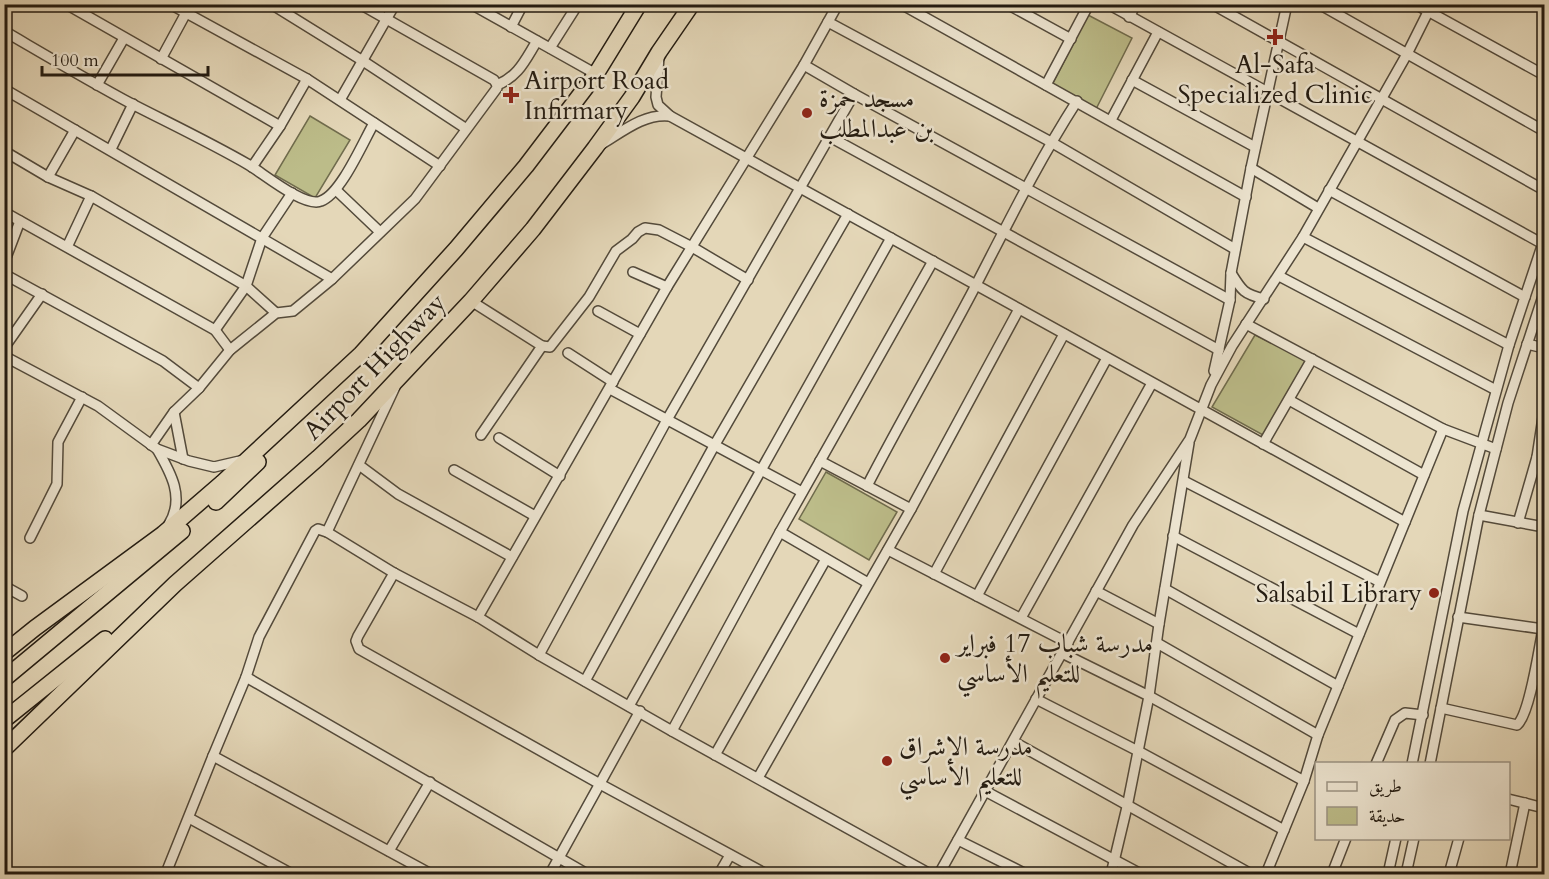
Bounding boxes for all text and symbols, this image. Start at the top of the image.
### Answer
marker: Al-Safa Specialized Clinic [1266,28,1284,46]
scale bar [42,39,208,77]
place label: Al-Safa Specialized Clinic [1178,47,1373,112]
text: 100 m [51,48,99,73]
place label: Airport Road Infirmary [524,63,669,128]
place label: مسجد حمزة بن عبدالمطلب [819,81,934,146]
marker: Airport Road Infirmary [502,86,520,104]
marker: مسجد حمزة بن عبدالمطلب [800,106,814,120]
street label: Airport Highway [295,285,454,447]
place label: Salsabil Library [1255,576,1422,611]
marker: Salsabil Library [1427,586,1441,600]
place label: مدرسة شباب 17 فبراير للتعليم الأساسي [954,626,1153,699]
marker: مدرسة شباب 17 فبراير للتعليم الأساسي [938,651,952,665]
place label: مدرسة الاشراق للتعليم الأساسي [899,729,1033,802]
marker: مدرسة الاشراق للتعليم الأساسي [880,754,894,768]
legend [1315,762,1510,840]
text: طريق [1369,774,1402,799]
text: حديقة [1369,804,1405,829]

